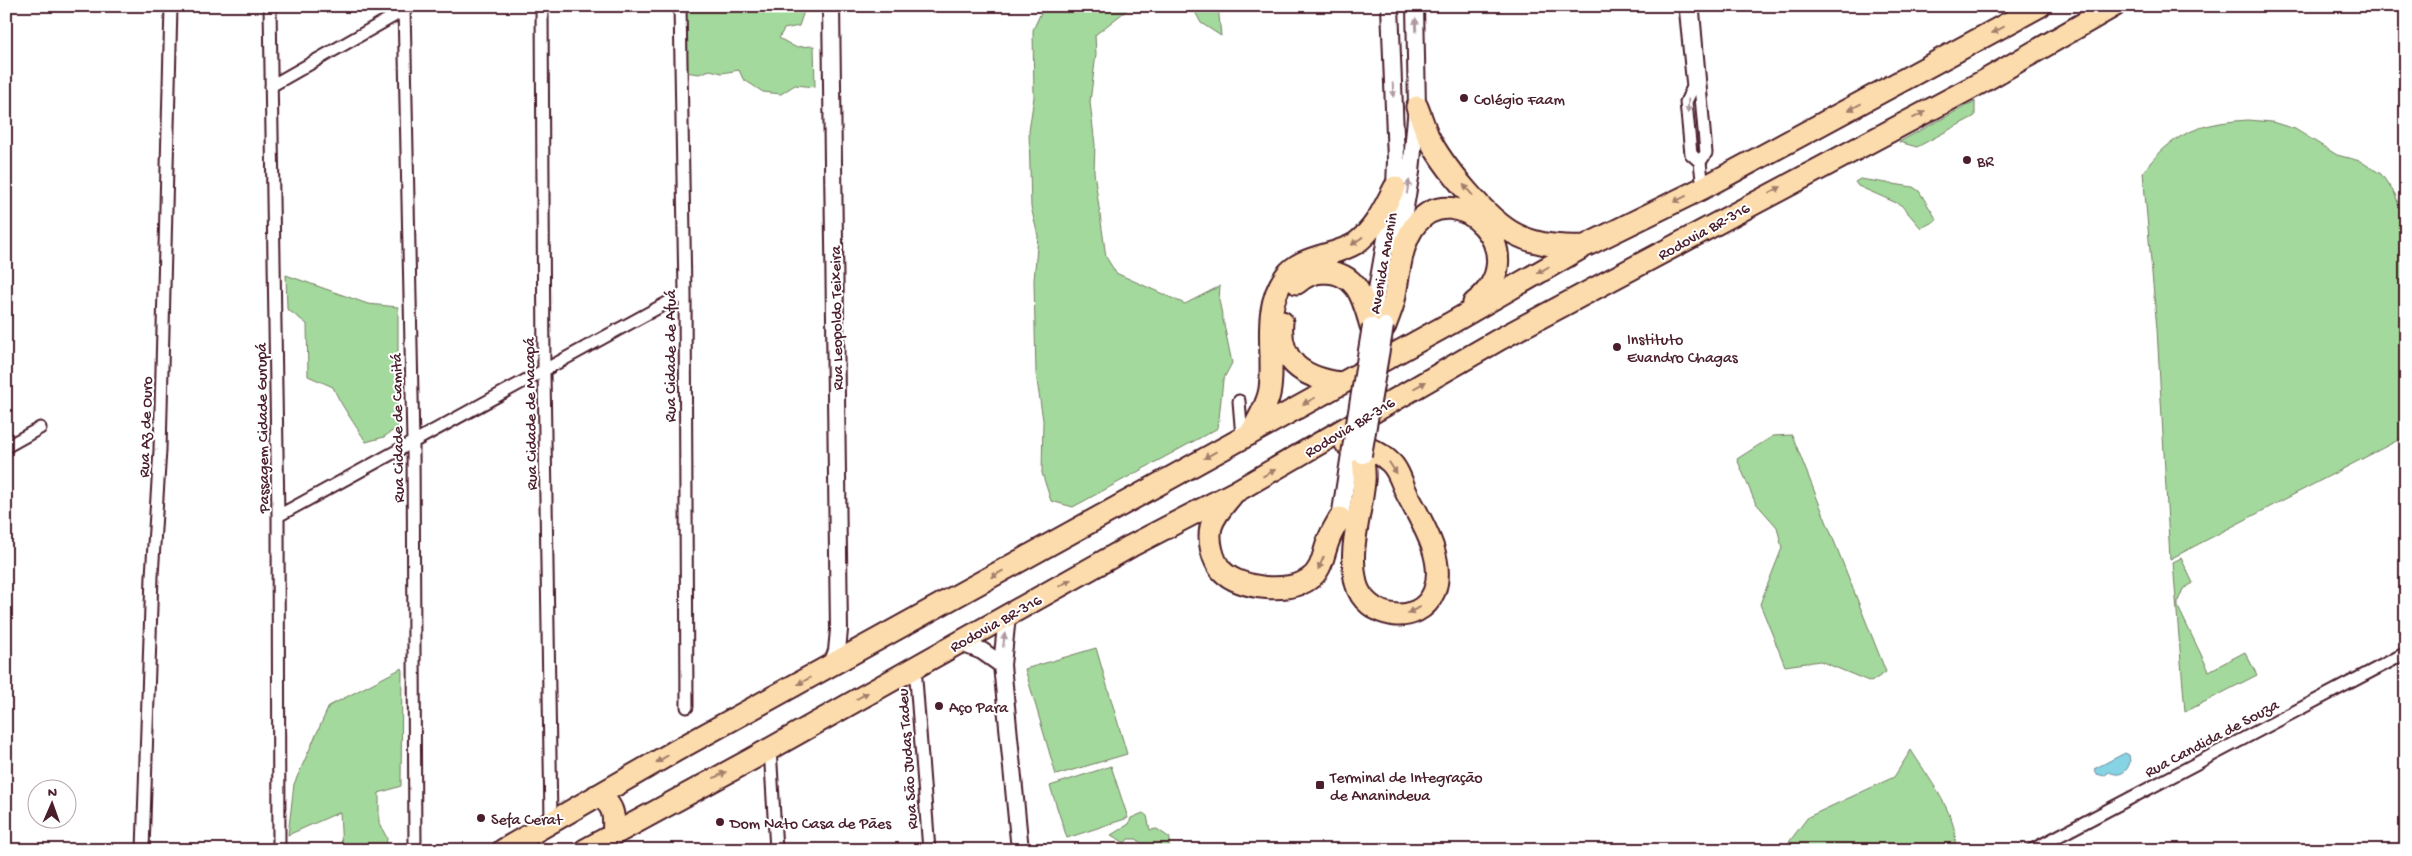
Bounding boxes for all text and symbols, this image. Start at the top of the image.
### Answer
one-way arrow [1411,17,1419,33]
one-way arrow [1991,26,2005,34]
one-way arrow [1390,82,1398,98]
marker: Colégio Faam [1458,92,1470,104]
place label: Colégio Faam [1474,92,1565,111]
one-way arrow [1683,98,1691,114]
one-way arrow [1848,102,1861,111]
one-way arrow [1912,111,1926,119]
marker: BR [1961,154,1973,166]
place label: BR [1976,154,1994,173]
one-way arrow [1405,179,1413,195]
one-way arrow [1462,185,1474,197]
one-way arrow [1769,186,1782,195]
one-way arrow [1673,195,1687,203]
street label: Rodovia BR-316 [1655,200,1755,266]
street label: Avenida Ananin [1367,211,1404,316]
one-way arrow [1351,235,1364,246]
street label: Rua Leopoldo Teixeira [828,244,849,390]
one-way arrow [1536,266,1549,275]
street label: Rua Cidade de Afuá [663,289,682,422]
place label: Instituto Evandro Chagas [1627,332,1739,369]
street label: Rua Cidade de Macapá [522,336,543,491]
marker: Instituto Evandro Chagas [1611,341,1623,353]
street label: Passagem Cidade Gurupá [253,342,276,514]
street label: Rua Cidade de Camitá [389,352,410,503]
street label: Rua Az de Ouro [136,376,159,478]
one-way arrow [1413,381,1428,389]
street label: Rodovia BR-316 [1302,394,1400,463]
one-way arrow [1302,396,1316,405]
one-way arrow [1202,451,1217,459]
one-way arrow [1388,461,1398,475]
one-way arrow [1263,468,1276,477]
one-way arrow [1316,556,1324,570]
one-way arrow [989,570,1004,578]
one-way arrow [1058,579,1072,588]
street label: Rodovia BR-316 [947,592,1047,658]
one-way arrow [1407,607,1421,615]
one-way arrow [1000,632,1008,648]
one-way arrow [797,677,812,685]
street label: Rua São Judas Tadeu [895,687,924,830]
one-way arrow [855,692,869,701]
street label: Rua Candida de Souza [2142,696,2284,784]
marker: Aço Para [933,700,945,712]
place label: Aço Para [949,700,1009,719]
one-way arrow [654,755,669,763]
place label: Terminal de Integração de Ananindeua [1329,770,1483,807]
one-way arrow [713,771,727,779]
north arrow [28,778,78,828]
marker: Terminal de Integração de Ananindeua [1314,779,1326,791]
text: N [48,785,57,802]
marker: Sefa Cerat [475,812,487,824]
place label: Sefa Cerat [491,812,564,831]
marker: Dom Nato Casa de Pães [714,816,726,828]
place label: Dom Nato Casa de Pães [729,816,892,835]

